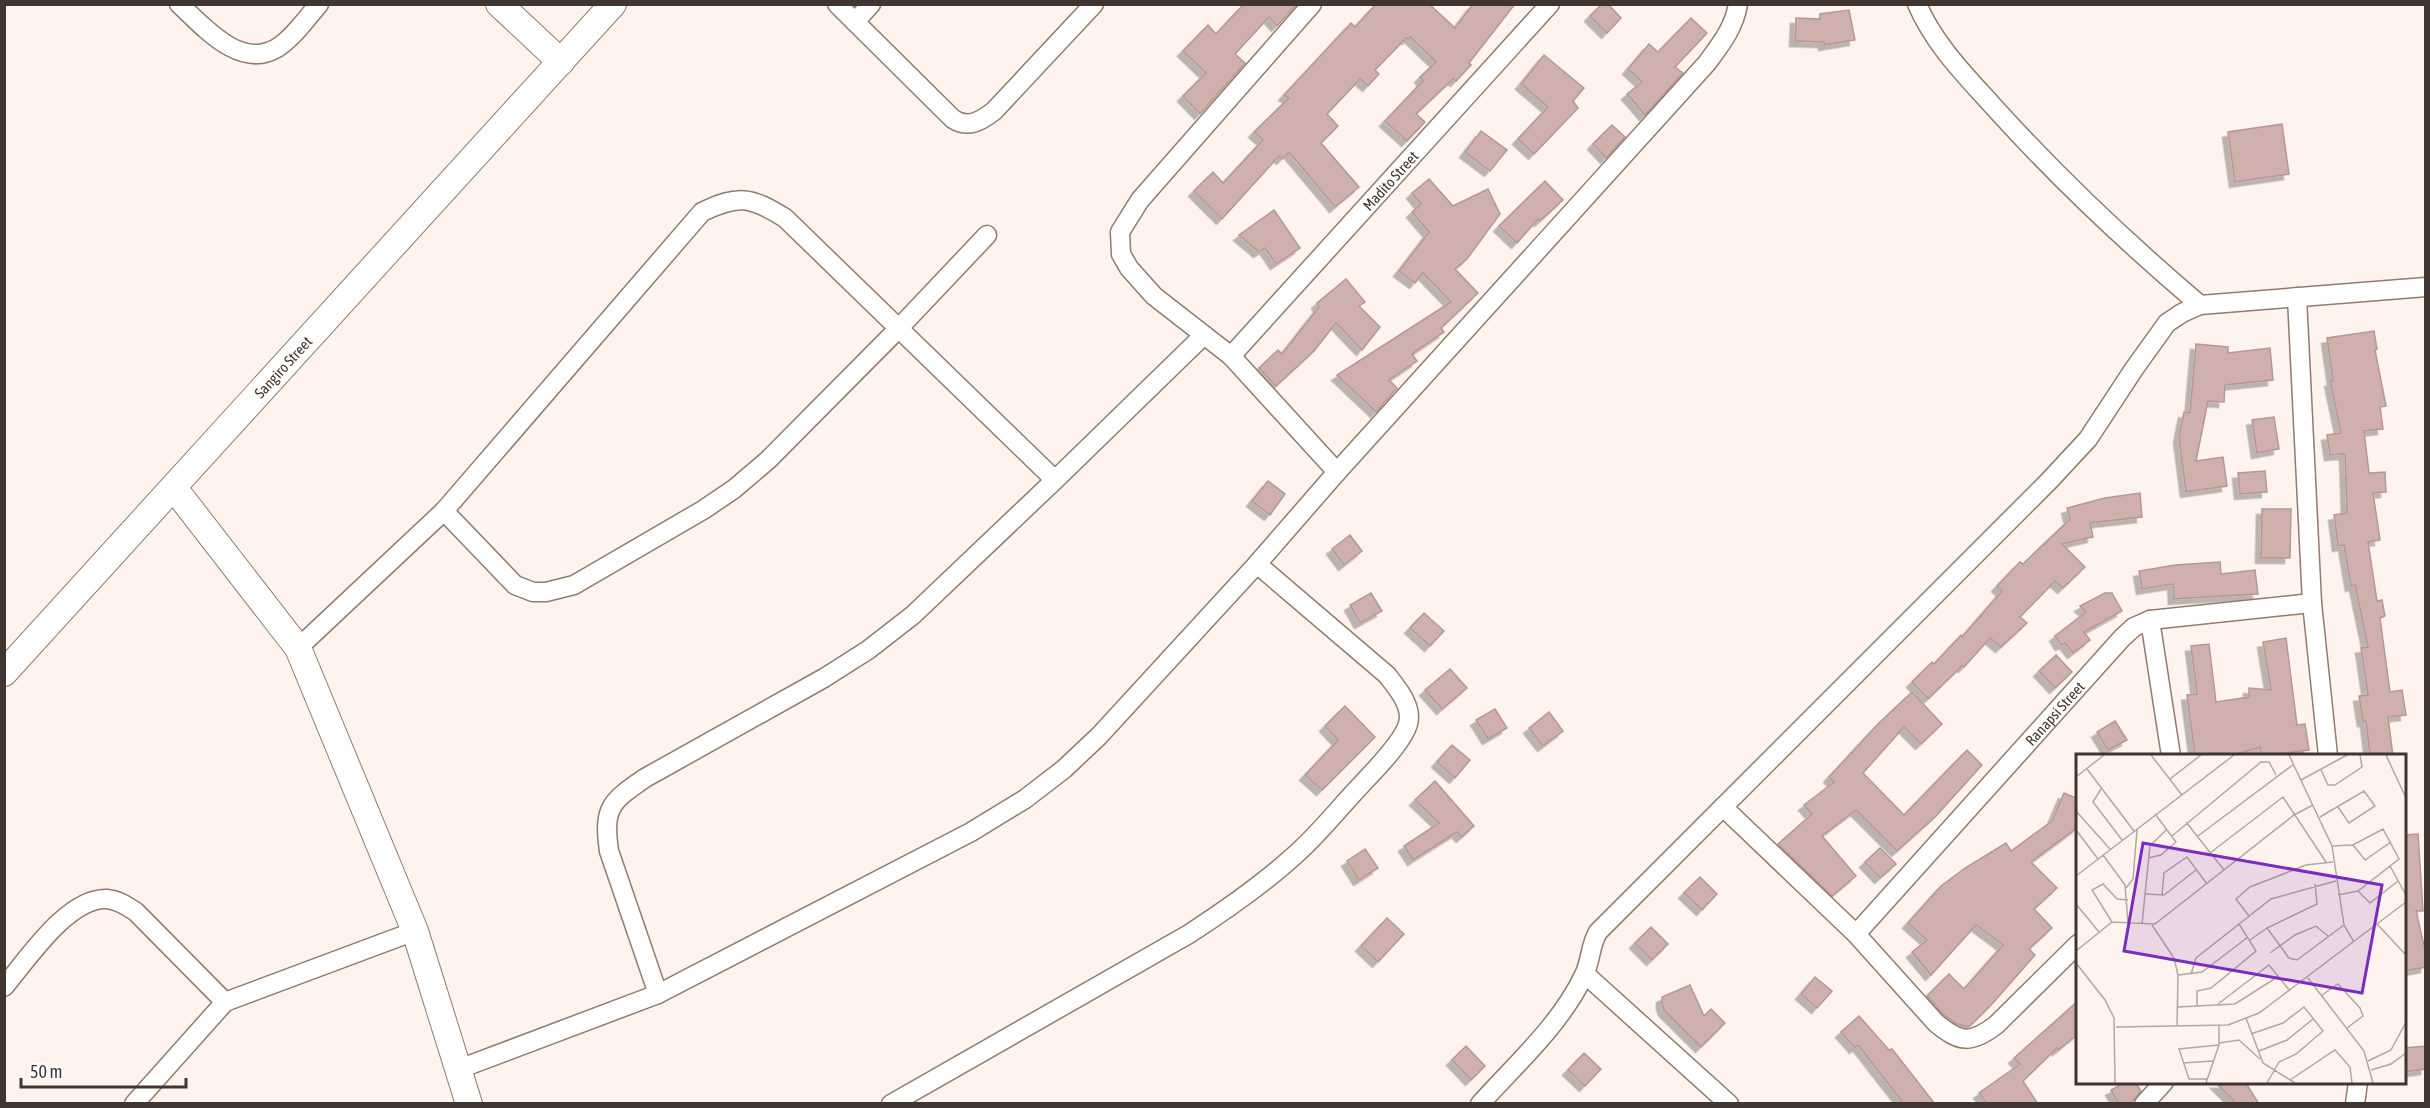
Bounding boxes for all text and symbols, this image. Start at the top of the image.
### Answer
street label: Madito Street [1359,147,1421,213]
street label: Sangiro Street [250,333,315,401]
street label: Ranapsi Street [2022,678,2087,748]
inset map [2076,754,2406,1084]
scale bar [21,1051,186,1089]
text: 50 m [30,1061,62,1082]

